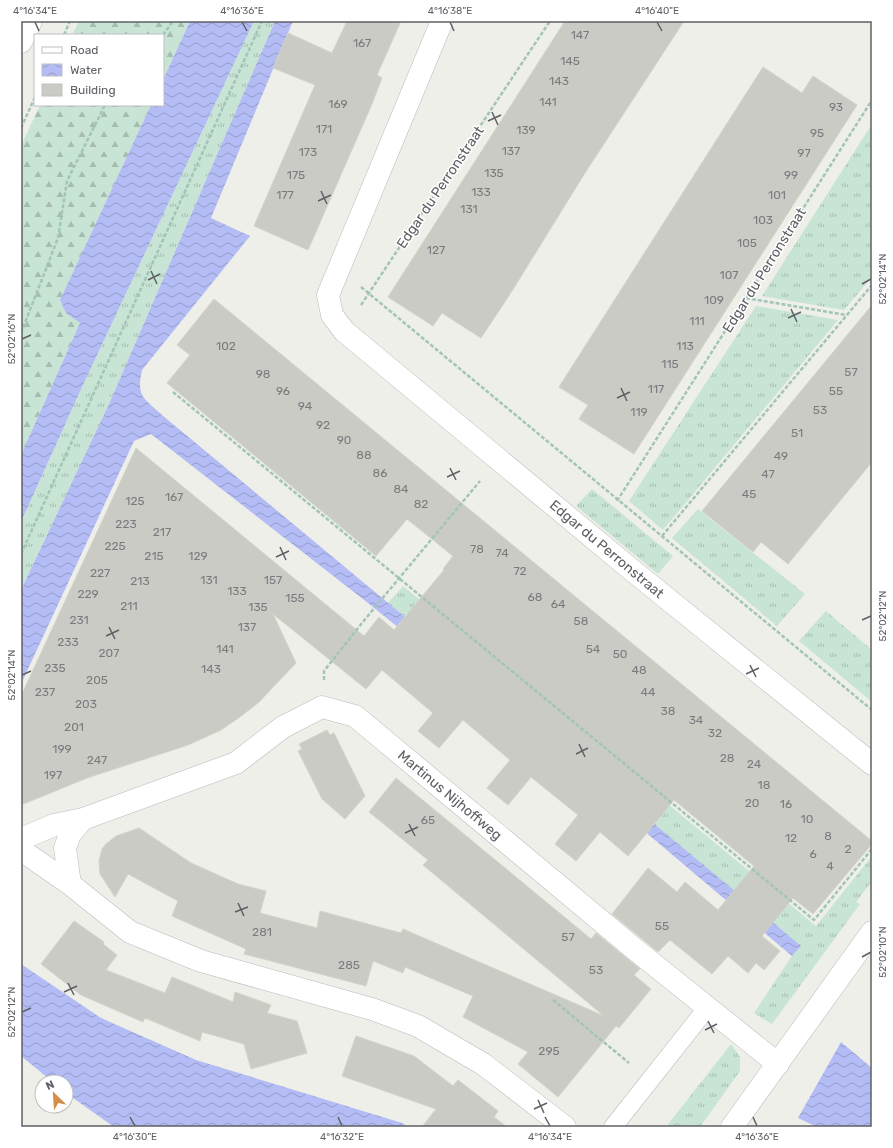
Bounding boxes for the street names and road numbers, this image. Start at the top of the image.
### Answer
street label: Edgar du Perronstraat [393,122,488,252]
street label: Edgar du Perronstraat [719,204,810,336]
street label: Edgar du Perronstraat [546,497,668,602]
street label: Martinus Nijhoffweg [394,747,505,844]

